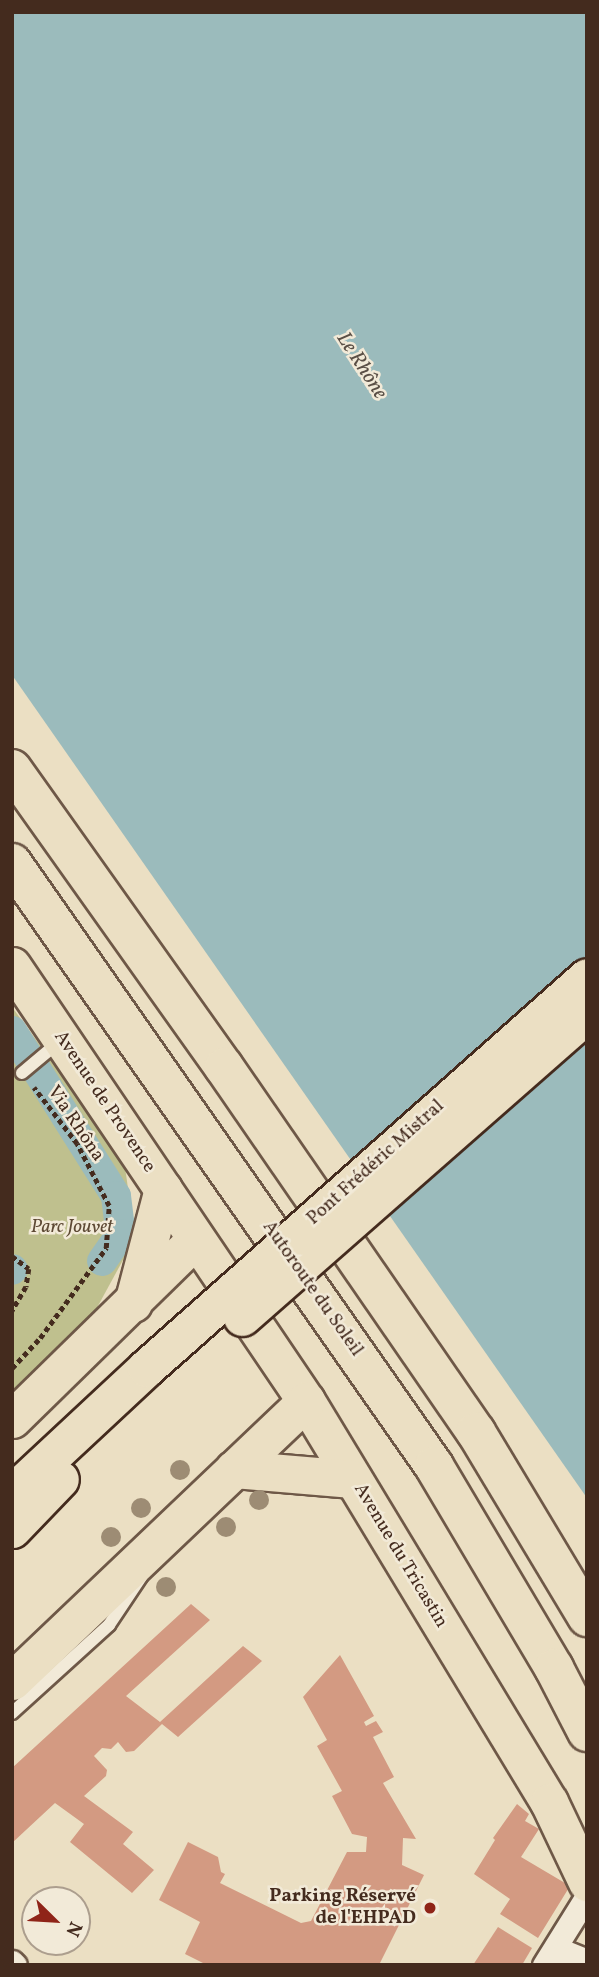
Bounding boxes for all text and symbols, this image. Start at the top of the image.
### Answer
water label: Le Rhône [330,328,392,404]
street label: Avenue de Provence [48,1027,160,1177]
street label: Via Rhôna [41,1082,109,1166]
street label: Pont Frédéric Mistral [303,1095,449,1231]
park label: Parc Jouvet [31,1217,113,1239]
street label: Autoroute du Soleil [257,1217,367,1361]
street label: Avenue du Tricastin [348,1479,452,1633]
north arrow [21,1886,91,1956]
place label: Parking Réservé de l'EHPAD [269,1886,416,1930]
marker: Parking Réservé de l'EHPAD [422,1900,438,1916]
text: N [59,1917,88,1940]

